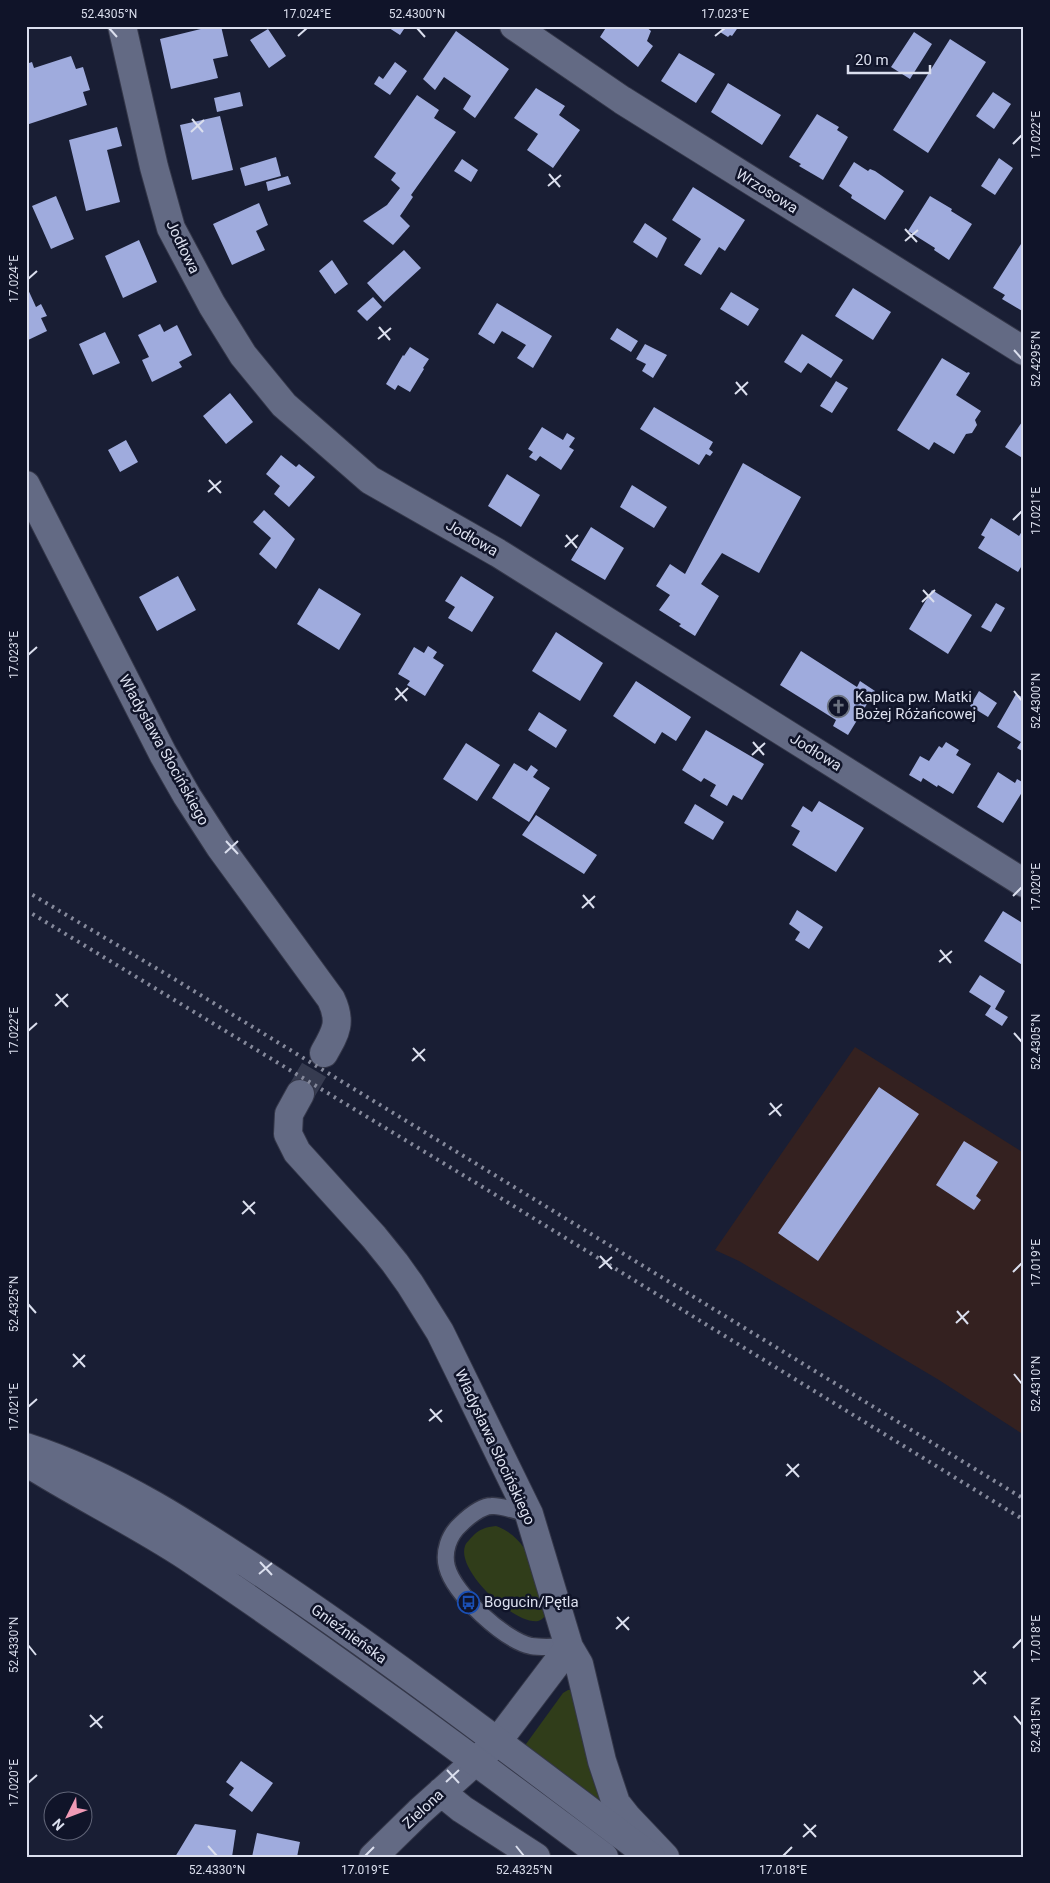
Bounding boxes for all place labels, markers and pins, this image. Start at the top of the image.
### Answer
place label: Kaplica pw. Matki Bożej Różańcowej [855,688,976,723]
church icon: Kaplica pw. Matki Bożej Różańcowej [827,694,851,718]
bus stop icon: Bogucin/Pętla [456,1590,480,1614]
place label: Bogucin/Pętla [484,1593,579,1611]

